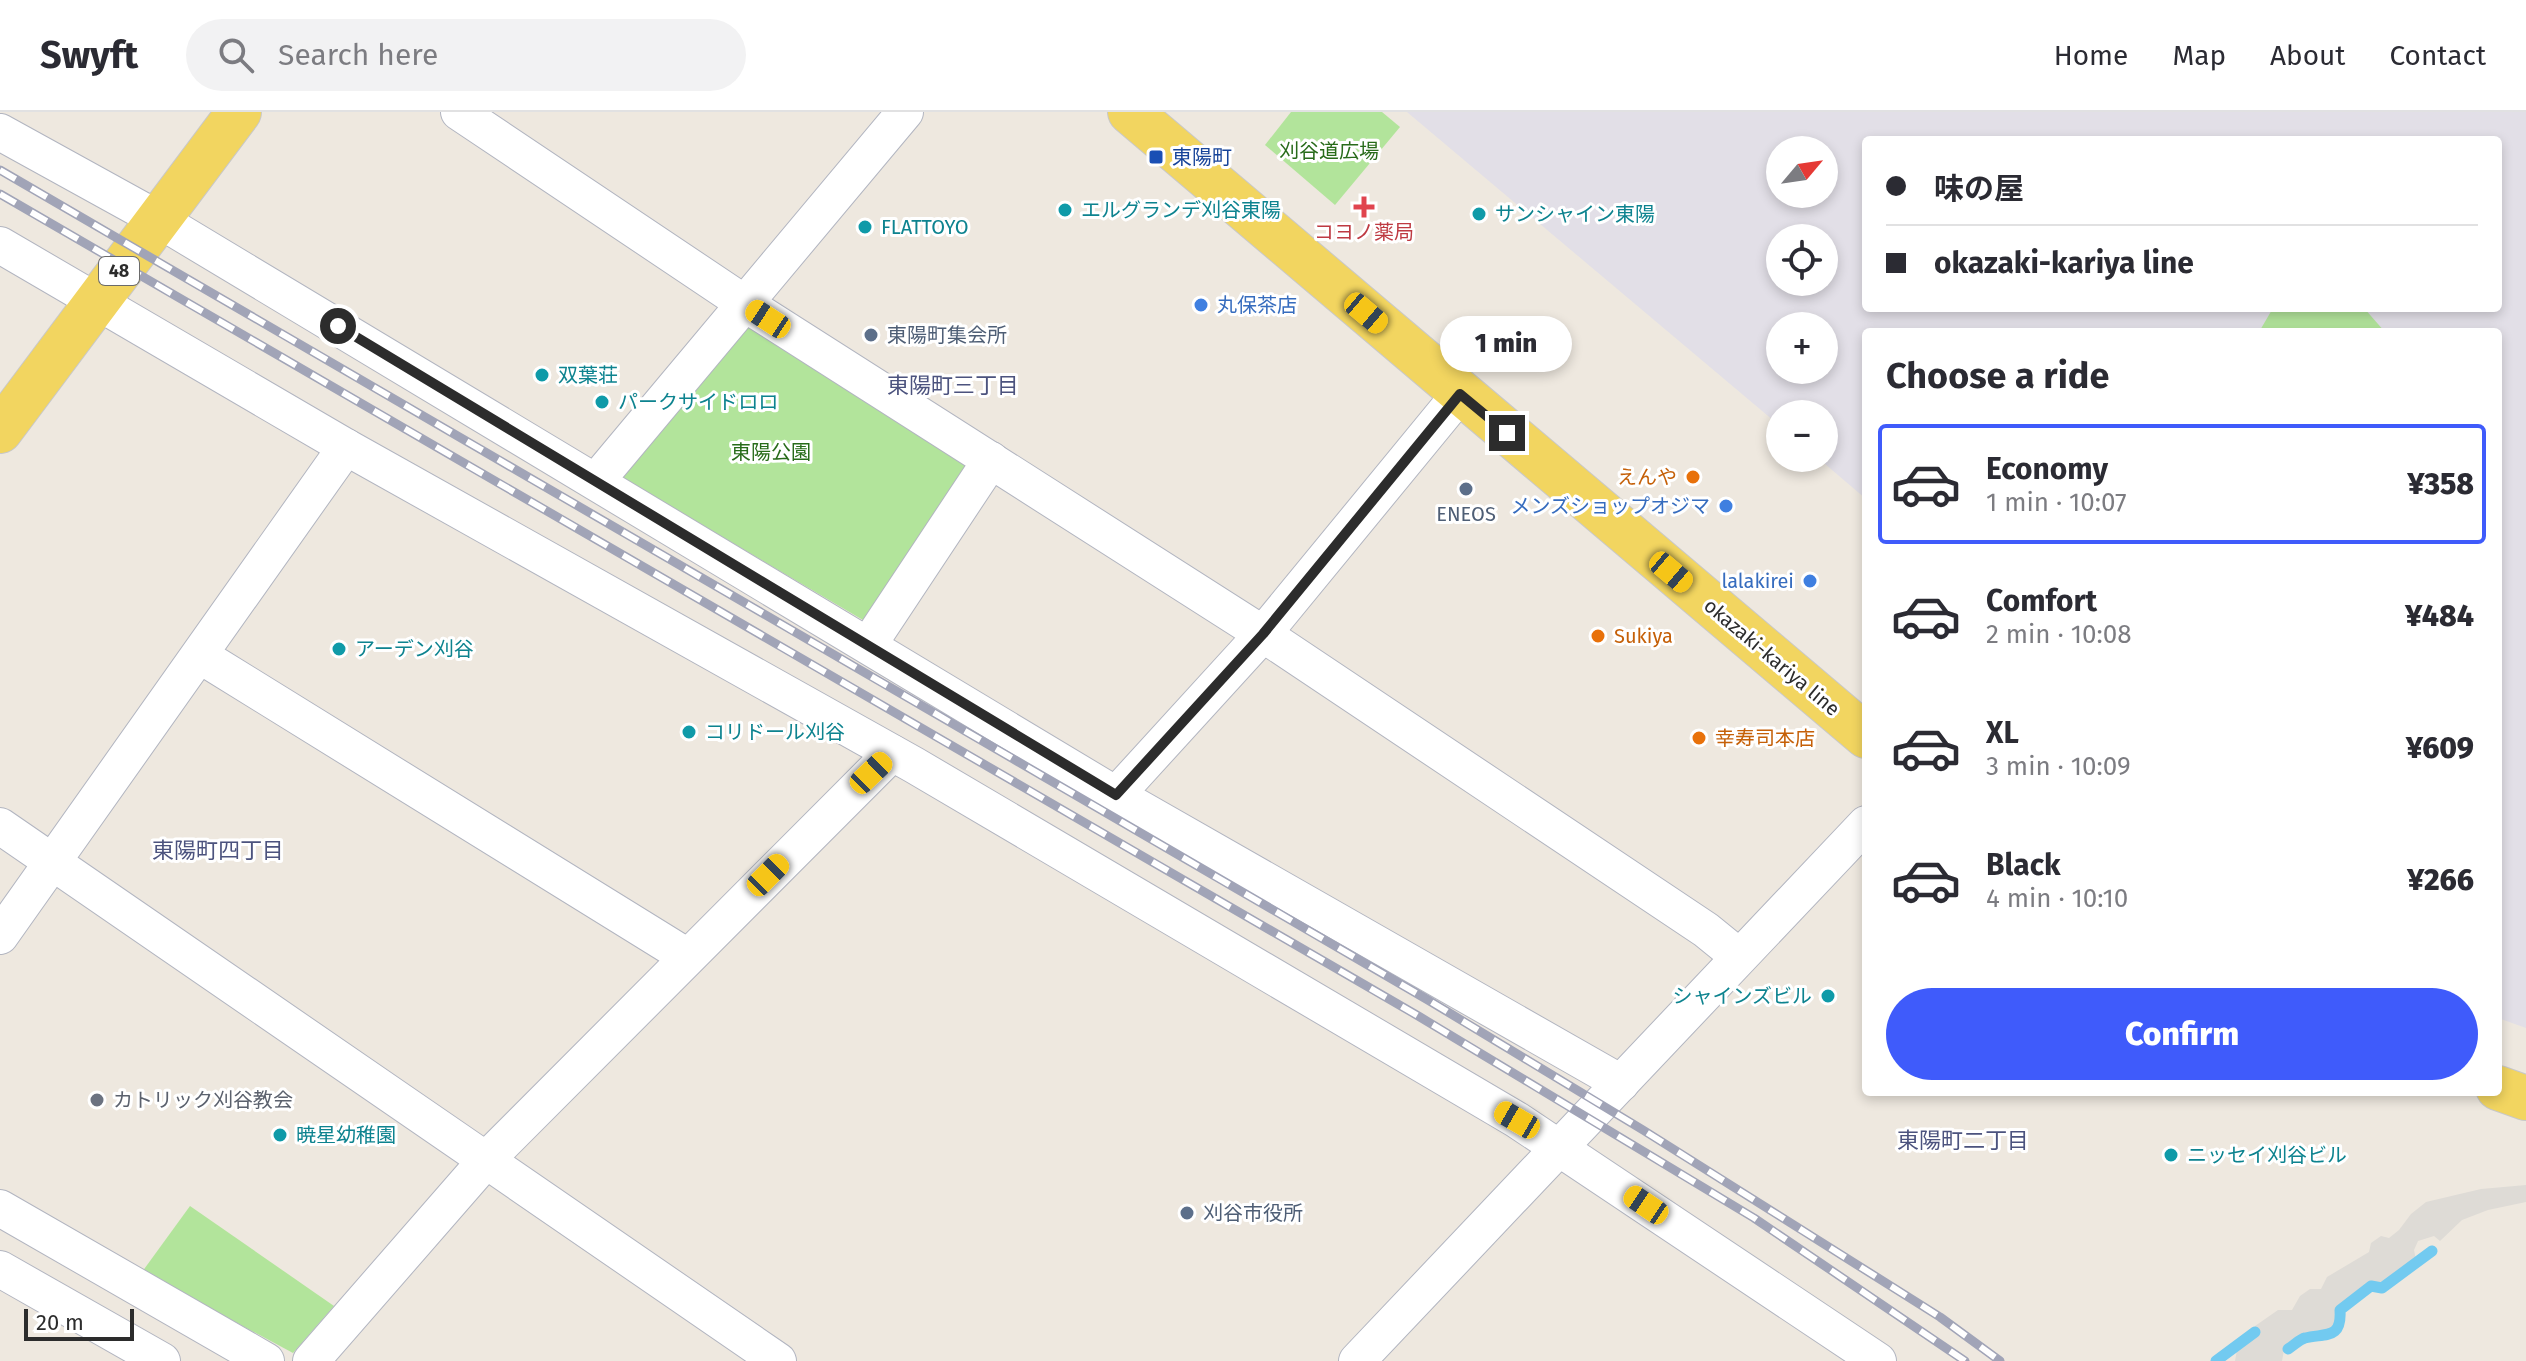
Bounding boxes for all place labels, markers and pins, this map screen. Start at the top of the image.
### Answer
place label: 東陽町 [1172,145,1232,169]
marker: 東陽町 [1147,148,1165,166]
place label: エルグランデ刈谷東陽 [1081,198,1281,222]
marker: コヨノ薬局 [1355,198,1373,216]
marker: エルグランデ刈谷東陽 [1056,201,1074,219]
place label: サンシャイン東陽 [1495,202,1655,226]
marker: サンシャイン東陽 [1470,205,1488,223]
place label: FLATTOYO [881,215,969,239]
marker: FLATTOYO [856,218,874,236]
place label: コヨノ薬局 [1314,220,1414,244]
place label: 丸保茶店 [1217,293,1297,317]
marker: 丸保茶店 [1192,296,1210,314]
place label: 東陽町集会所 [887,323,1007,347]
marker: 東陽町集会所 [862,326,880,344]
place label: 双葉荘 [558,363,618,387]
marker: 双葉荘 [533,366,551,384]
place label: パークサイドロロ [618,390,778,414]
marker: パークサイドロロ [593,393,611,411]
place label: えんや [1617,465,1677,489]
marker: えんや [1684,468,1702,486]
marker: ENEOS [1457,480,1475,498]
place label: メンズショップオジマ [1510,494,1710,518]
marker: メンズショップオジマ [1717,497,1735,515]
place label: ENEOS [1436,502,1496,526]
place label: lalakirei [1721,569,1794,593]
marker: lalakirei [1801,572,1819,590]
place label: Sukiya [1614,624,1673,648]
marker: Sukiya [1589,627,1607,645]
place label: アーデン刈谷 [355,637,474,661]
marker: アーデン刈谷 [330,640,348,658]
place label: コリドール刈谷 [705,720,845,744]
marker: コリドール刈谷 [680,723,698,741]
place label: 幸寿司本店 [1715,726,1815,750]
marker: 幸寿司本店 [1690,729,1708,747]
place label: シャインズビル [1672,984,1812,1008]
marker: シャインズビル [1819,987,1837,1005]
place label: カトリック刈谷教会 [113,1088,293,1112]
marker: カトリック刈谷教会 [88,1091,106,1109]
place label: 暁星幼稚園 [296,1123,396,1147]
marker: 暁星幼稚園 [271,1126,289,1144]
place label: ニッセイ刈谷ビル [2187,1143,2347,1167]
marker: ニッセイ刈谷ビル [2162,1146,2180,1164]
place label: 刈谷市役所 [1203,1201,1303,1225]
marker: 刈谷市役所 [1178,1204,1196,1222]

